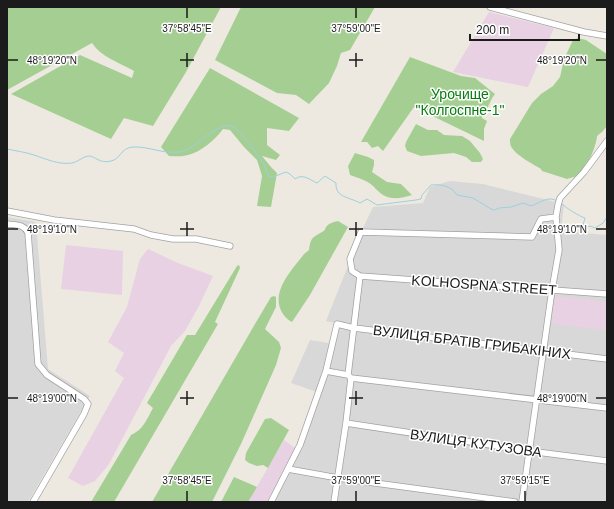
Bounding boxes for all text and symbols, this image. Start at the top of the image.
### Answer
scale bar [470,16,579,42]
text: 37°58'45"E [162,23,212,34]
text: 37°59'00"E [331,23,381,34]
text: 200 m [476,23,509,37]
text: 48°19'20"N [27,55,77,66]
text: 48°19'20"N [537,55,587,66]
park label: Урочище "Колгоспне-1" [416,86,504,118]
text: 48°19'10"N [27,224,77,235]
text: 48°19'10"N [537,224,587,235]
street label: KOLHOSPNA STREET [411,272,558,298]
street label: ВУЛИЦЯ БРАТІВ ГРИБАКІНИХ [372,322,572,362]
text: 48°19'00"N [27,393,77,404]
text: 48°19'00"N [537,393,587,404]
street label: ВУЛИЦЯ КУТУЗОВА [409,426,543,460]
text: 37°58'45"E [162,475,212,486]
text: 37°59'00"E [331,475,381,486]
text: 37°59'15"E [500,475,550,486]

